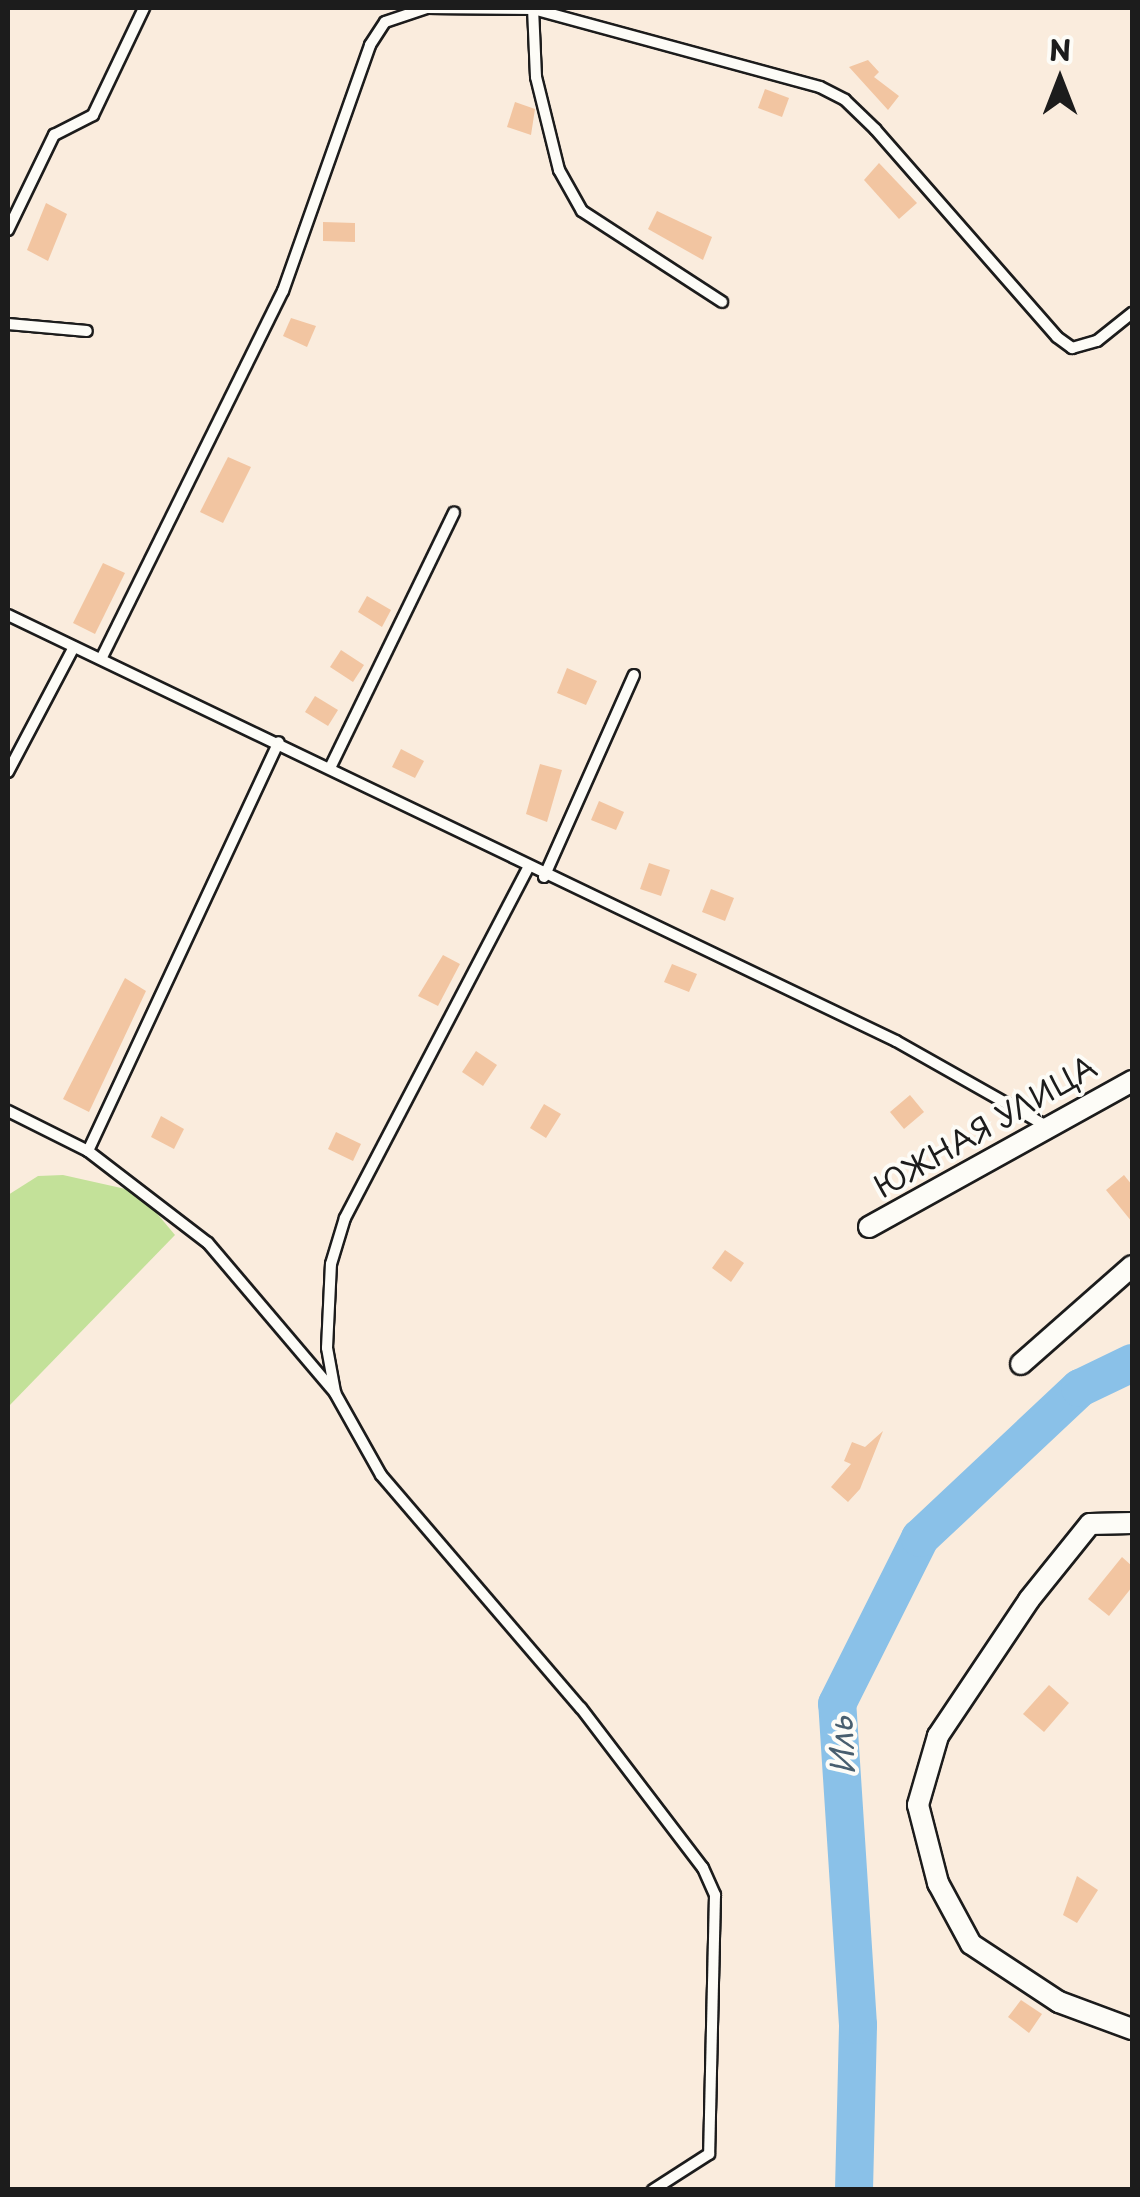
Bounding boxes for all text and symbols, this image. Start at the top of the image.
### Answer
text: N [1049,28,1071,71]
north arrow [1010,30,1110,130]
street label: ЮЖНАЯ УЛИЦА [868,1048,1102,1204]
water label: Иль [820,1716,862,1776]

